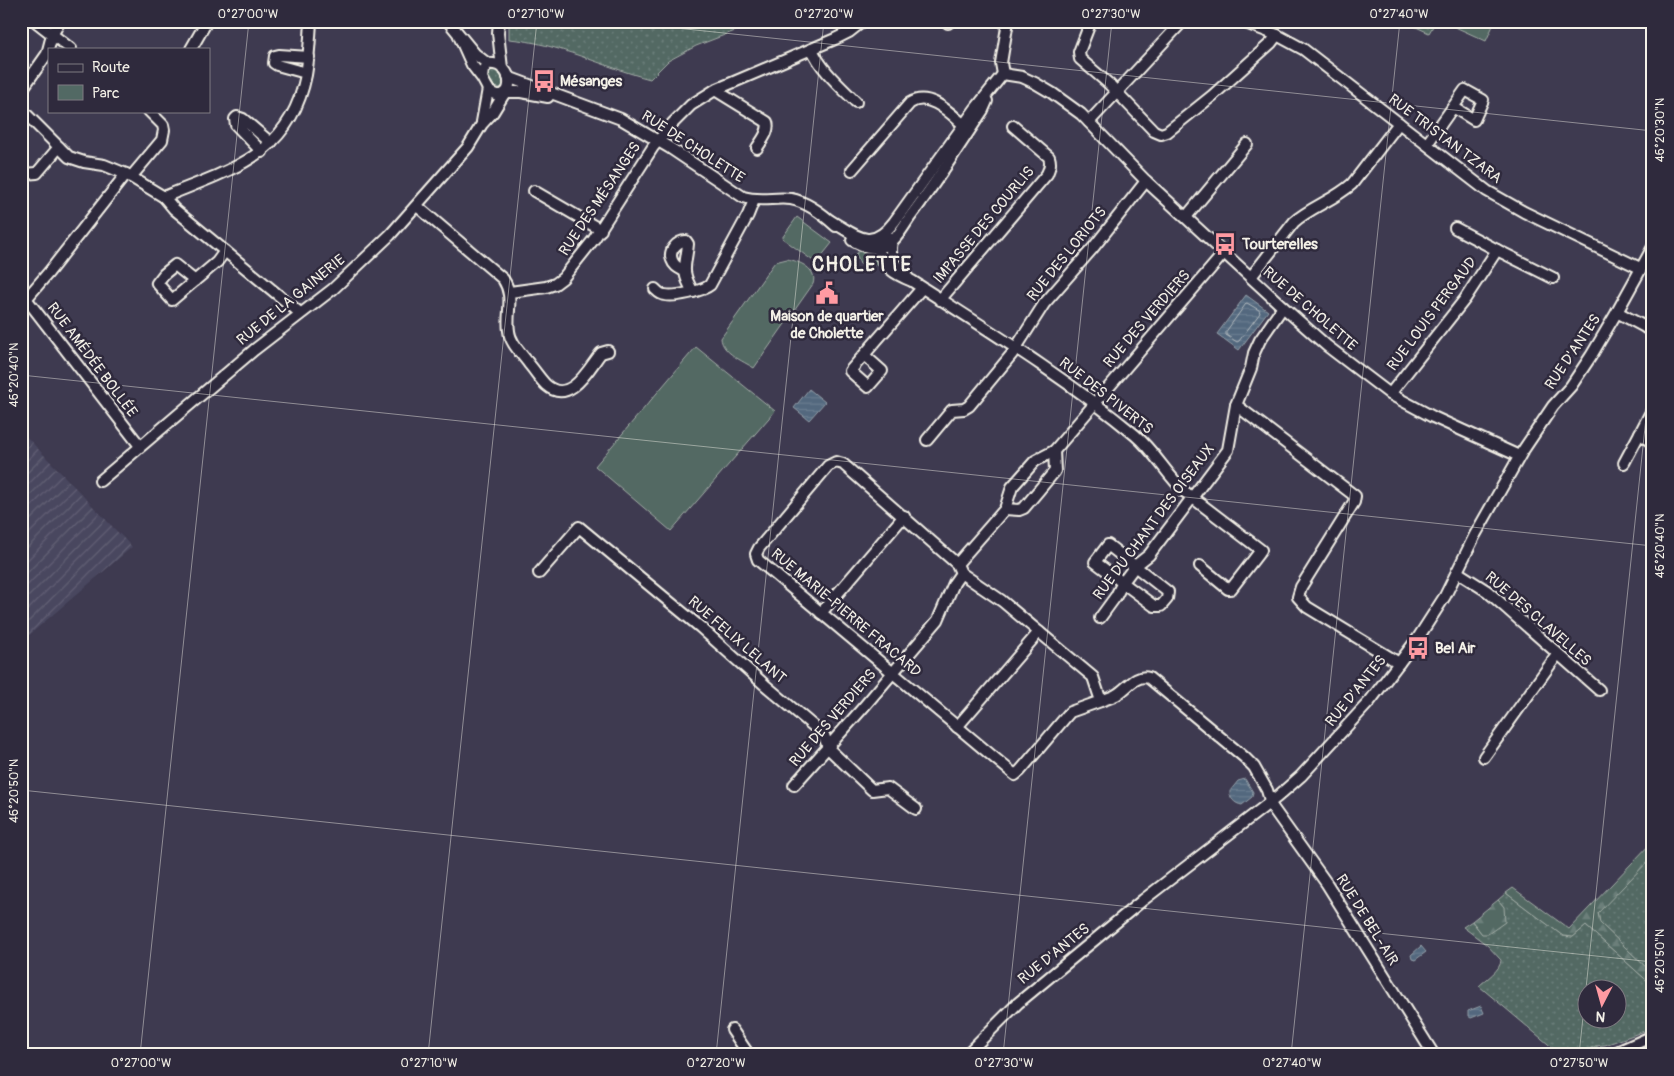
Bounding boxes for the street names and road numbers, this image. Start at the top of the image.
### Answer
street label: RUE TRISTAN TZARA [1384,90,1506,188]
street label: RUE DE CHOLETTE [638,107,748,188]
street label: RUE DES MÉSANGES [555,138,645,260]
street label: IMPASSE DES COURLIS [929,162,1039,288]
street label: RUE DES LORIOTS [1023,203,1111,305]
street label: RUE DE LA GAINERIE [233,250,349,350]
street label: RUE LOUIS PERGAUD [1383,253,1481,375]
street label: RUE DE CHOLETTE [1259,263,1361,355]
street label: RUE DES VERDIERS [1099,266,1195,372]
street label: RUE AMÉDÉE BOLLÉE [43,299,141,421]
street label: RUE D'ANTES [1541,311,1605,393]
street label: RUE DES PIVERTS [1055,353,1157,439]
street label: RUE DU CHANT DES OISEAUX [1089,440,1219,604]
street label: RUE MARIE-PIERRE FRACARD [767,545,925,681]
street label: RUE DES CLAVELLES [1481,568,1595,670]
street label: RUE FELIX LELANT [684,592,790,688]
street label: RUE D'ANTES [1321,651,1391,731]
street label: RUE DES VERDIERS [785,665,881,771]
street label: RUE DE BEL-AIR [1331,871,1403,969]
street label: RUE D'ANTES [1014,919,1094,989]

